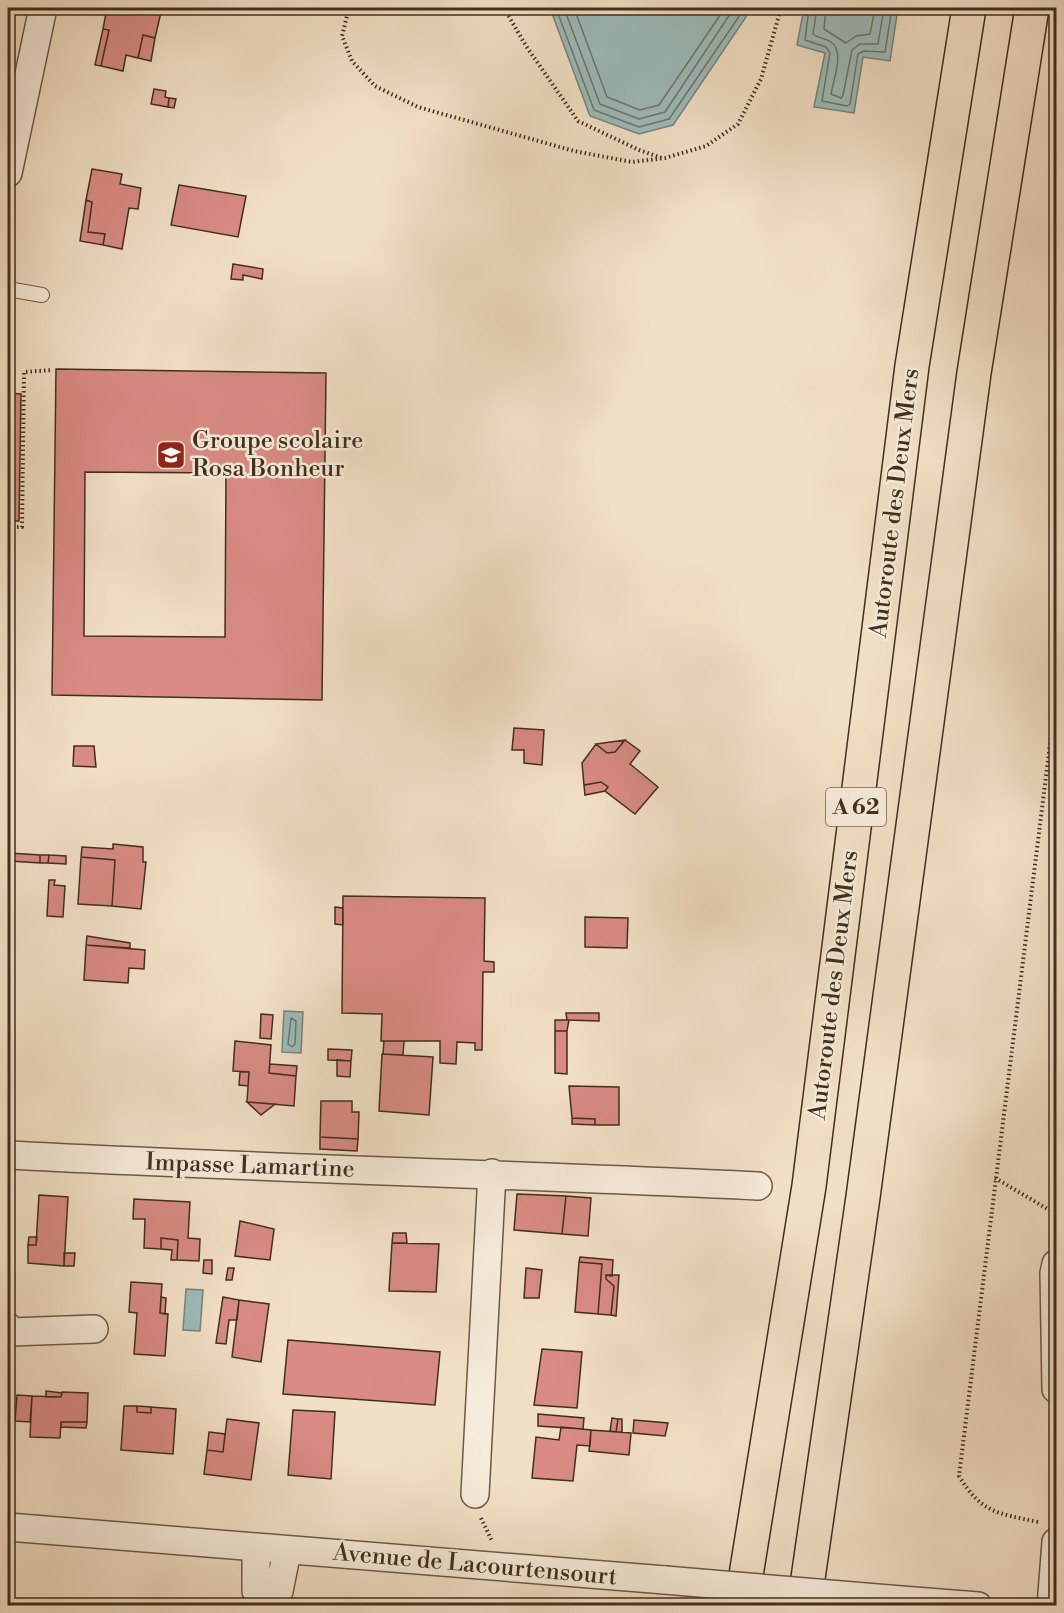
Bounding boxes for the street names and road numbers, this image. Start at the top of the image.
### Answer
street label: Autoroute des Deux Mers [863,367,926,640]
road number: A 62 [826,788,886,826]
street label: Autoroute des Deux Mers [802,849,865,1122]
street label: Impasse Lamartine [145,1147,355,1185]
street label: Avenue de Lacourtensourt [331,1538,619,1592]

